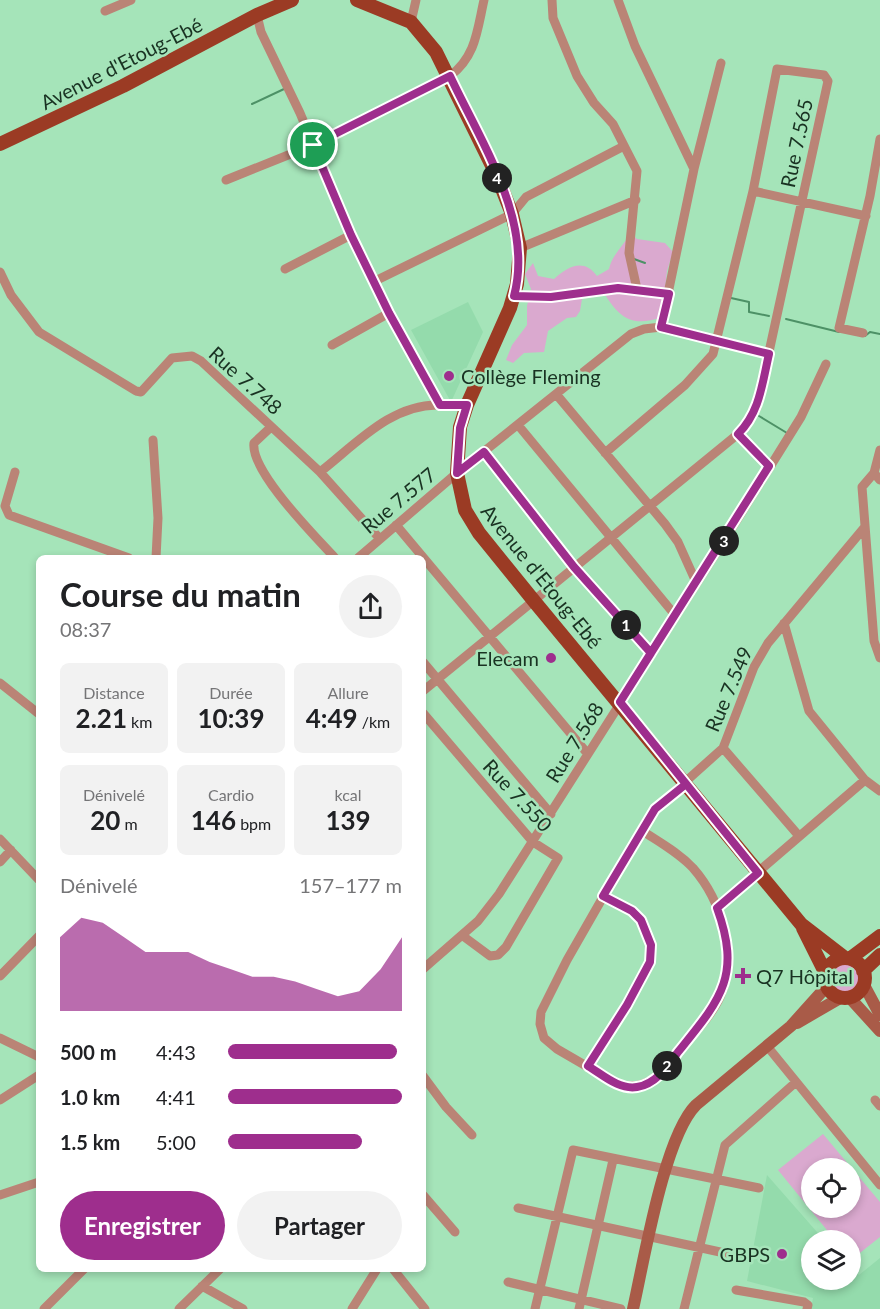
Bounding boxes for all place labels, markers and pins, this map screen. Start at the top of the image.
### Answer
pin [287,119,338,170]
pin: 4 [482,163,512,193]
place label: Collège Fleming [461,364,601,388]
marker: Collège Fleming [442,369,456,383]
pin: 3 [709,526,739,556]
pin: 1 [611,610,641,640]
place label: Elecam [476,646,539,670]
marker: Elecam [544,651,558,665]
place label: Q7 Hôpital [756,964,853,988]
marker: Q7 Hôpital [734,967,752,985]
pin: 2 [652,1051,682,1081]
place label: GBPS [720,1242,770,1266]
marker: GBPS [775,1247,789,1261]

